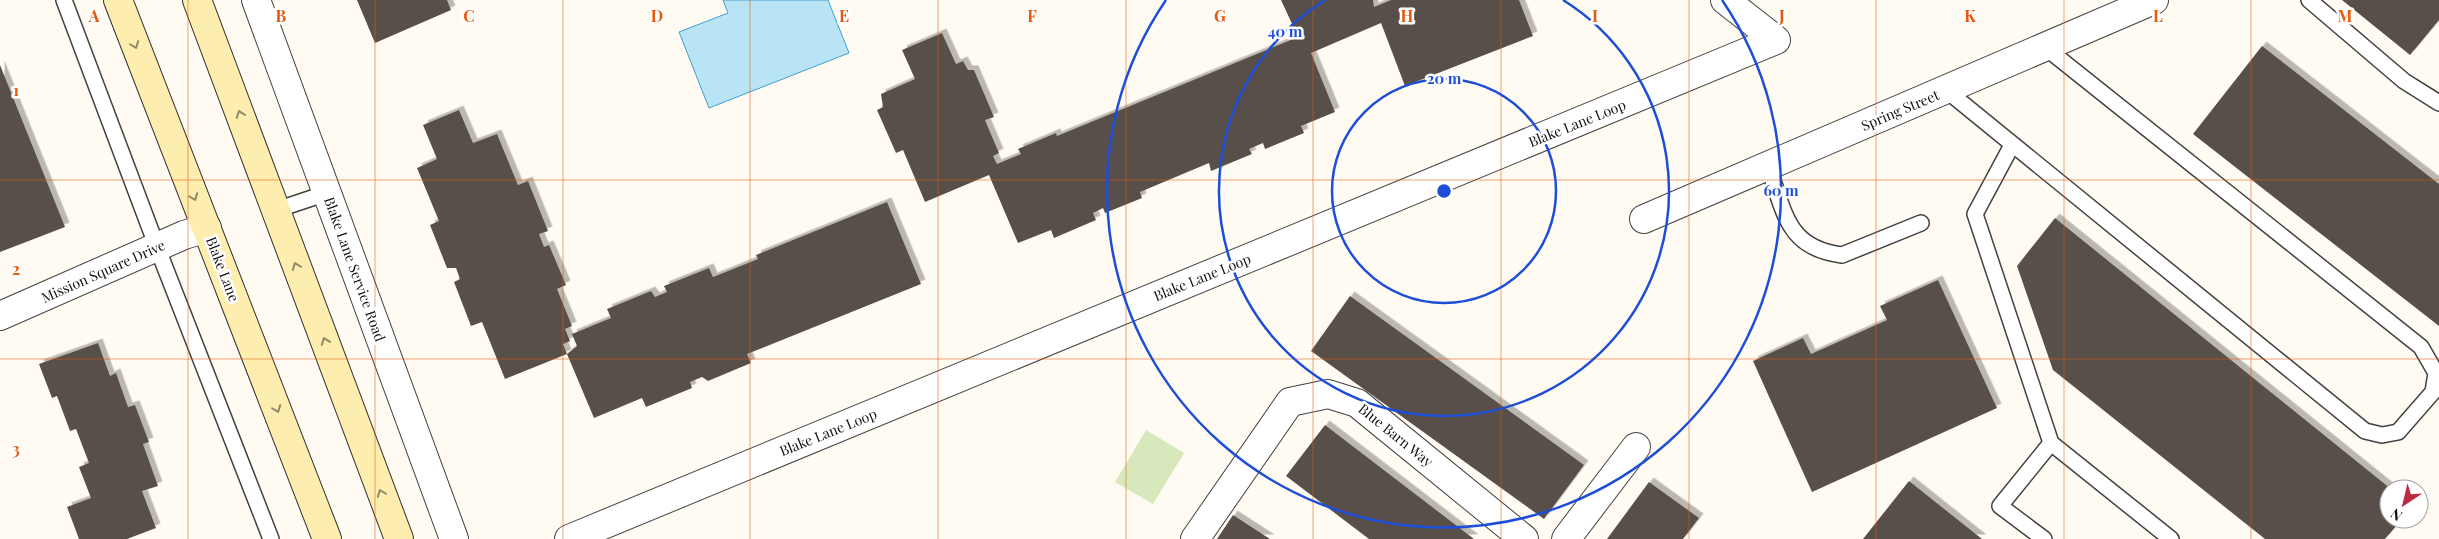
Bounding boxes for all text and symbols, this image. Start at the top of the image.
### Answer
text: A [88,5,100,26]
text: B [276,5,287,26]
text: C [463,5,475,26]
text: D [651,5,663,26]
text: E [839,5,849,26]
text: F [1027,5,1037,26]
text: G [1214,5,1226,26]
text: H [1401,5,1414,26]
text: I [1592,5,1598,26]
text: J [1778,5,1785,26]
text: K [1964,5,1976,26]
text: L [2153,5,2163,26]
text: M [2338,5,2353,26]
text: 40 m [1268,21,1303,41]
one-way arrow [129,41,139,49]
text: 20 m [1427,68,1462,88]
text: 1 [13,79,19,100]
street label: Spring Street [1858,85,1943,135]
street label: Blake Lane Loop [1526,95,1628,151]
one-way arrow [236,110,246,118]
text: 60 m [1763,180,1799,200]
centre of rings [1435,182,1453,200]
one-way arrow [188,192,198,201]
street label: Blake Lane Service Road [320,194,390,344]
street label: Blake Lane [202,234,244,304]
street label: Mission Square Drive [38,235,168,307]
street label: Blake Lane Loop [1151,249,1253,305]
text: 2 [12,258,20,279]
one-way arrow [292,262,303,271]
one-way arrow [321,337,331,346]
street label: Blue Barn Way [1355,399,1437,471]
one-way arrow [271,404,281,412]
street label: Blake Lane Loop [777,404,879,460]
text: 3 [12,438,20,459]
north arrow [2379,479,2429,529]
one-way arrow [377,490,387,498]
text: N [2387,504,2406,526]

